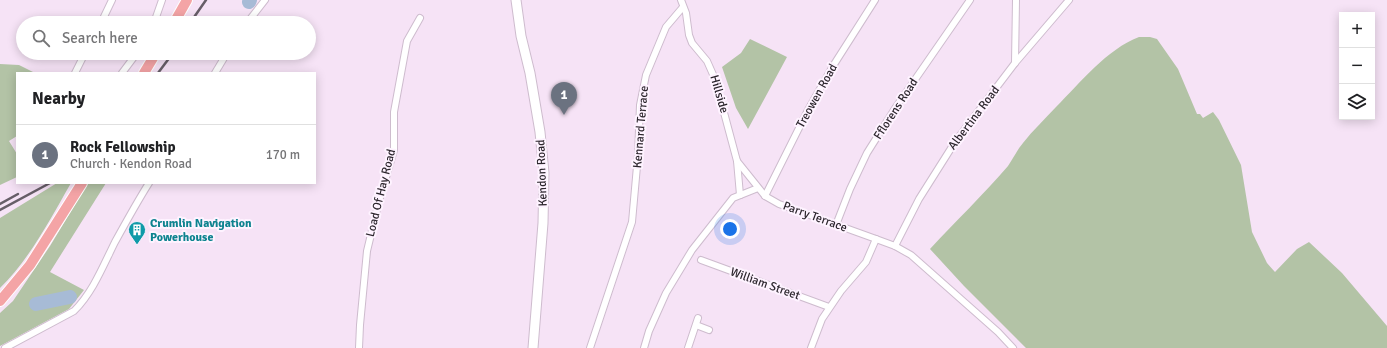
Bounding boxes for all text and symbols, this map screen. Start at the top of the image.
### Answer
map controls [1339,12,1375,120]
button: + [1339,12,1375,48]
search box [16,16,316,60]
icon: search [30,27,52,49]
text: Search here [62,29,138,47]
button: − [1339,48,1375,84]
street label: Treowen Road [793,61,841,131]
street label: Hillside [706,73,732,115]
street label: Fflorens Road [871,76,921,142]
pin: 1 [551,82,577,115]
street label: Albertina Road [945,83,1003,153]
button: layers [1339,84,1375,120]
street label: Kennard Terrace [630,85,652,169]
text: Nearby [32,88,85,109]
text: Rock Fellowship [70,138,176,156]
street label: Kendon Road [533,139,551,207]
text: 1 [41,147,49,163]
text: 170 m [266,147,300,163]
street label: Load Of Hay Road [363,148,399,238]
text: Church · Kendon Road [70,156,192,172]
street label: Parry Terrace [781,198,849,236]
place label: Crumlin Navigation Powerhouse [150,216,252,245]
your location [720,219,740,239]
building icon: Crumlin Navigation Powerhouse [127,220,147,245]
street label: William Street [728,264,802,304]

